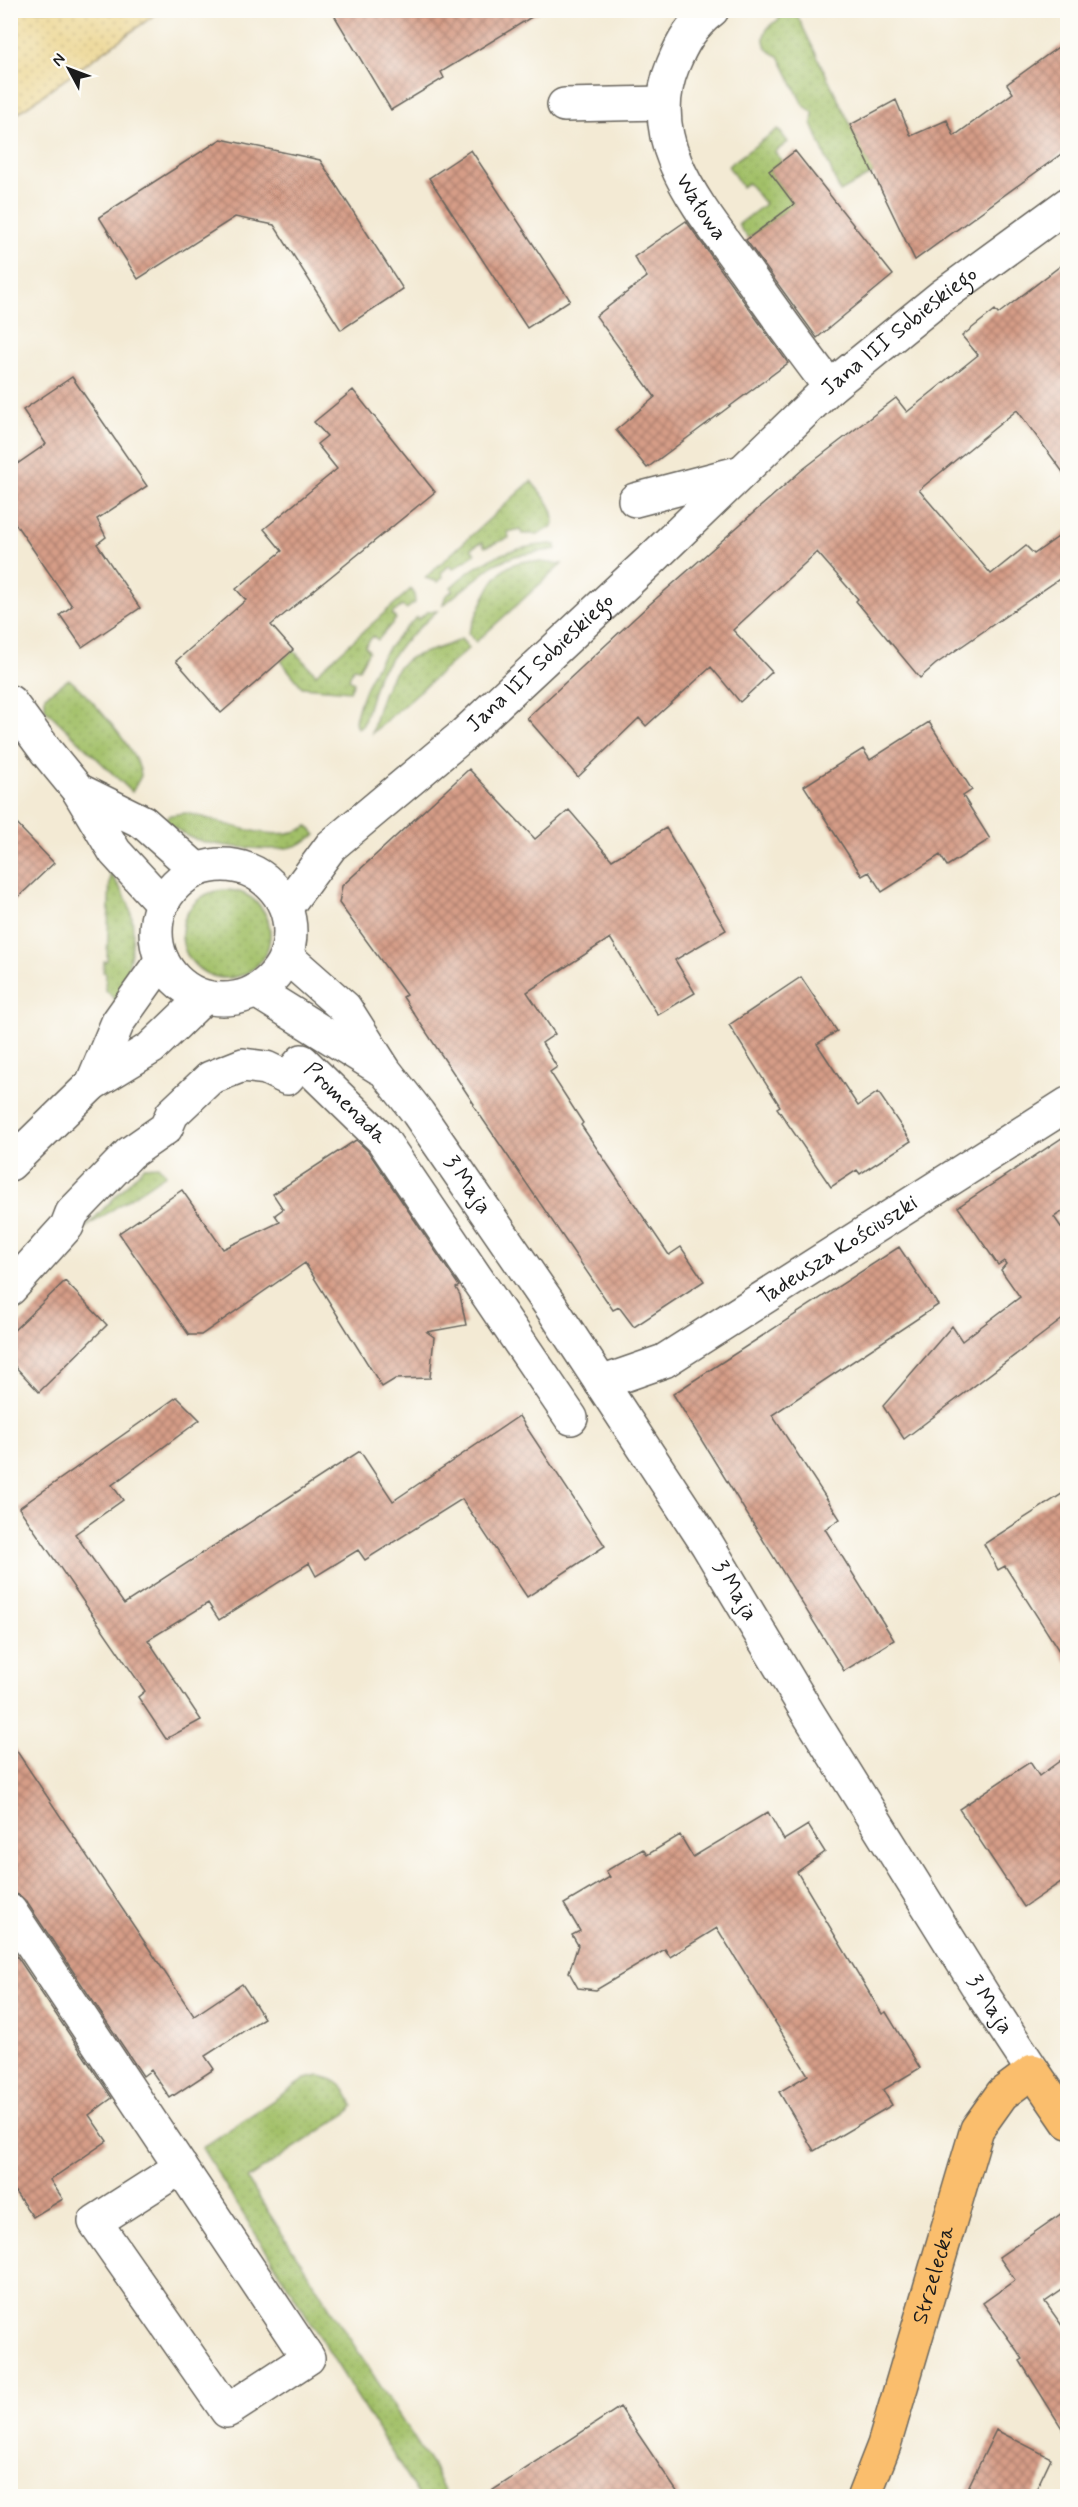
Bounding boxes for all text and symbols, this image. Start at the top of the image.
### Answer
north arrow [39,39,99,99]
text: N [47,49,70,71]
street label: Wałowa [669,169,733,246]
street label: Jana III Sobieskiego [815,261,983,402]
street label: Jana III Sobieskiego [461,587,620,739]
street label: Promenada [298,1056,394,1151]
street label: 3 Maja [437,1150,498,1220]
street label: Tadeusza Kościuszki [753,1189,923,1311]
street label: 3 Maja [706,1555,764,1626]
street label: 3 Maja [960,1969,1019,2040]
street label: Strzelecka [906,2222,962,2328]

